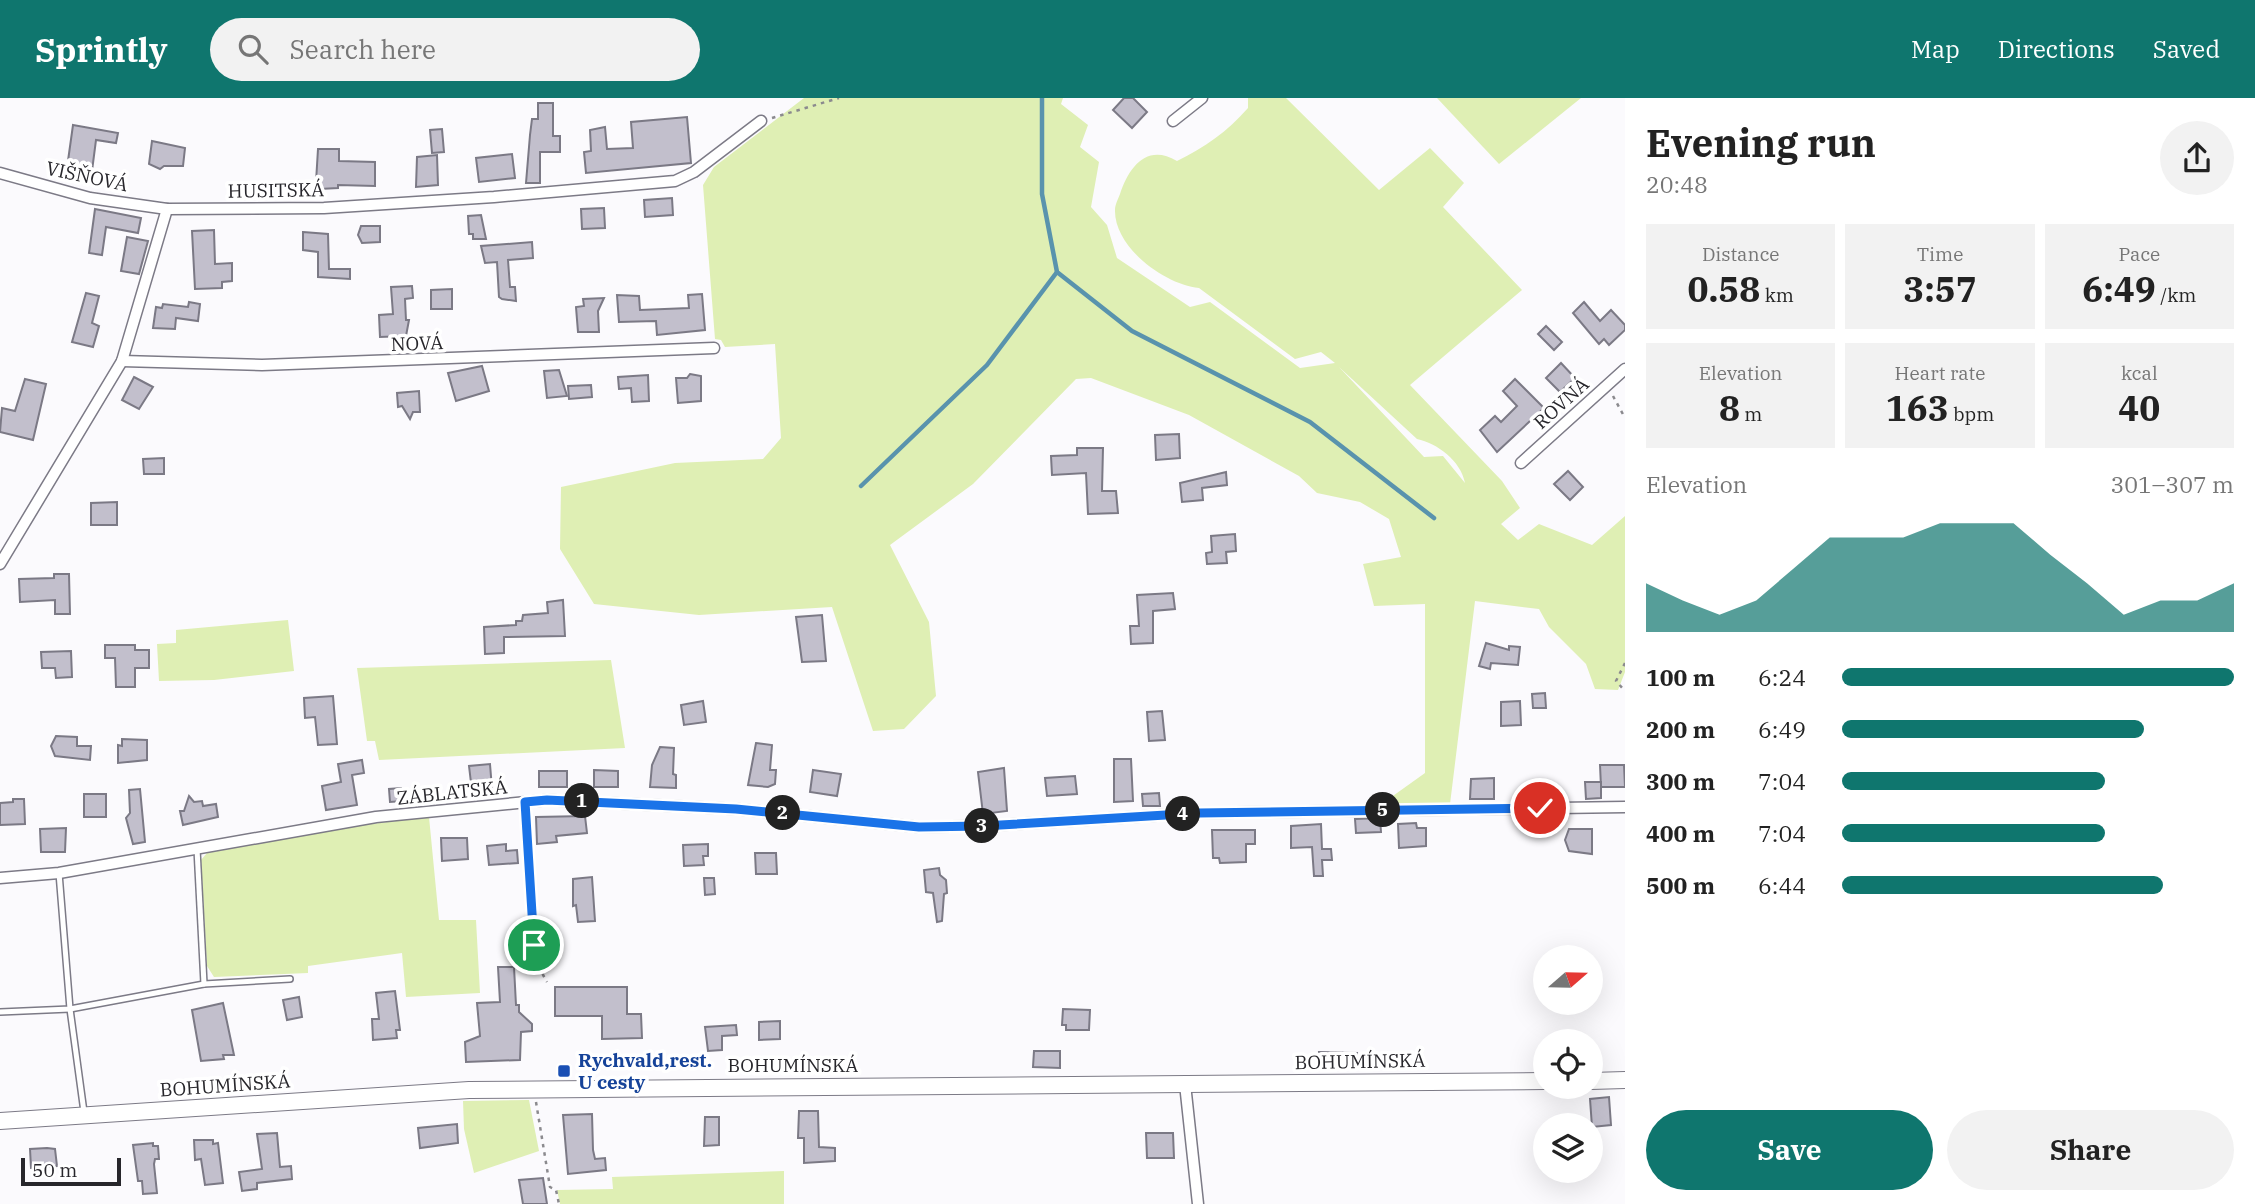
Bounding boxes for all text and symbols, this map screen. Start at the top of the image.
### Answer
search box [210,18,700,81]
text: Sprintly [35,28,168,71]
icon: search [234,30,272,68]
text: Search here [290,32,436,66]
text: Map [1911,33,1960,65]
text: Directions [1998,33,2115,65]
text: Saved [2153,33,2220,65]
text: Evening run [1646,118,1876,167]
button: share [2160,121,2234,195]
street label: VIŠŇOVÁ [44,156,130,196]
text: 20:48 [1646,169,1708,199]
street label: HUSITSKÁ [228,177,324,203]
text: Distance [1702,242,1779,266]
text: Time [1917,242,1963,266]
text: Pace [2118,242,2160,266]
text: 0.58 [1687,266,1760,312]
text: 3:57 [1903,266,1977,312]
text: 6:49 [2082,266,2156,312]
text: km [1760,283,1794,307]
text: /km [2156,283,2196,307]
street label: NOVÁ [390,330,444,356]
text: Elevation [1699,361,1783,385]
text: Heart rate [1895,361,1985,385]
text: kcal [2121,361,2158,385]
street label: ROVNÁ [1528,372,1594,434]
text: 8 [1719,385,1740,431]
text: 163 [1886,385,1949,431]
text: 40 [2118,385,2160,431]
text: m [1740,402,1762,426]
text: bpm [1949,402,1994,426]
text: Elevation [1646,469,1747,499]
text: 301–307 m [2110,469,2234,499]
text: 100 m [1646,662,1715,692]
text: 6:24 [1758,662,1806,692]
text: 200 m [1646,714,1715,744]
text: 6:49 [1758,714,1806,744]
text: 300 m [1646,766,1715,796]
text: 7:04 [1758,766,1806,796]
street label: ZÁBLATSKÁ [395,774,509,810]
pin [1510,778,1570,838]
pin: 1 [564,784,600,818]
text: 1 [576,788,587,812]
icon: check [1521,789,1559,827]
pin: 5 [1366,792,1400,828]
pin: 2 [766,796,800,830]
pin: 4 [1166,796,1200,832]
text: 5 [1377,797,1388,821]
text: 2 [777,800,788,824]
text: 4 [1177,801,1188,825]
pin: 3 [964,808,1000,844]
text: 3 [976,813,987,837]
text: 400 m [1646,818,1715,848]
text: 7:04 [1758,818,1806,848]
text: 500 m [1646,870,1715,900]
text: 6:44 [1758,870,1806,900]
pin [504,915,564,975]
icon: arrive [515,926,553,964]
north arrow [1533,945,1603,1015]
map controls [1533,945,1603,1183]
button: locate [1533,1029,1603,1099]
place label: Rychvald,rest. U cesty [578,1048,712,1094]
street label: BOHUMÍNSKÁ [1294,1048,1426,1074]
street label: BOHUMÍNSKÁ [728,1053,858,1077]
marker: Rychvald,rest. U cesty [556,1063,572,1079]
street label: BOHUMÍNSKÁ [159,1068,291,1102]
button: Save [1646,1110,1933,1190]
button: Share [1947,1110,2234,1190]
button: layers [1533,1113,1603,1183]
scale bar [21,1155,121,1187]
text: 50 m [32,1158,77,1182]

